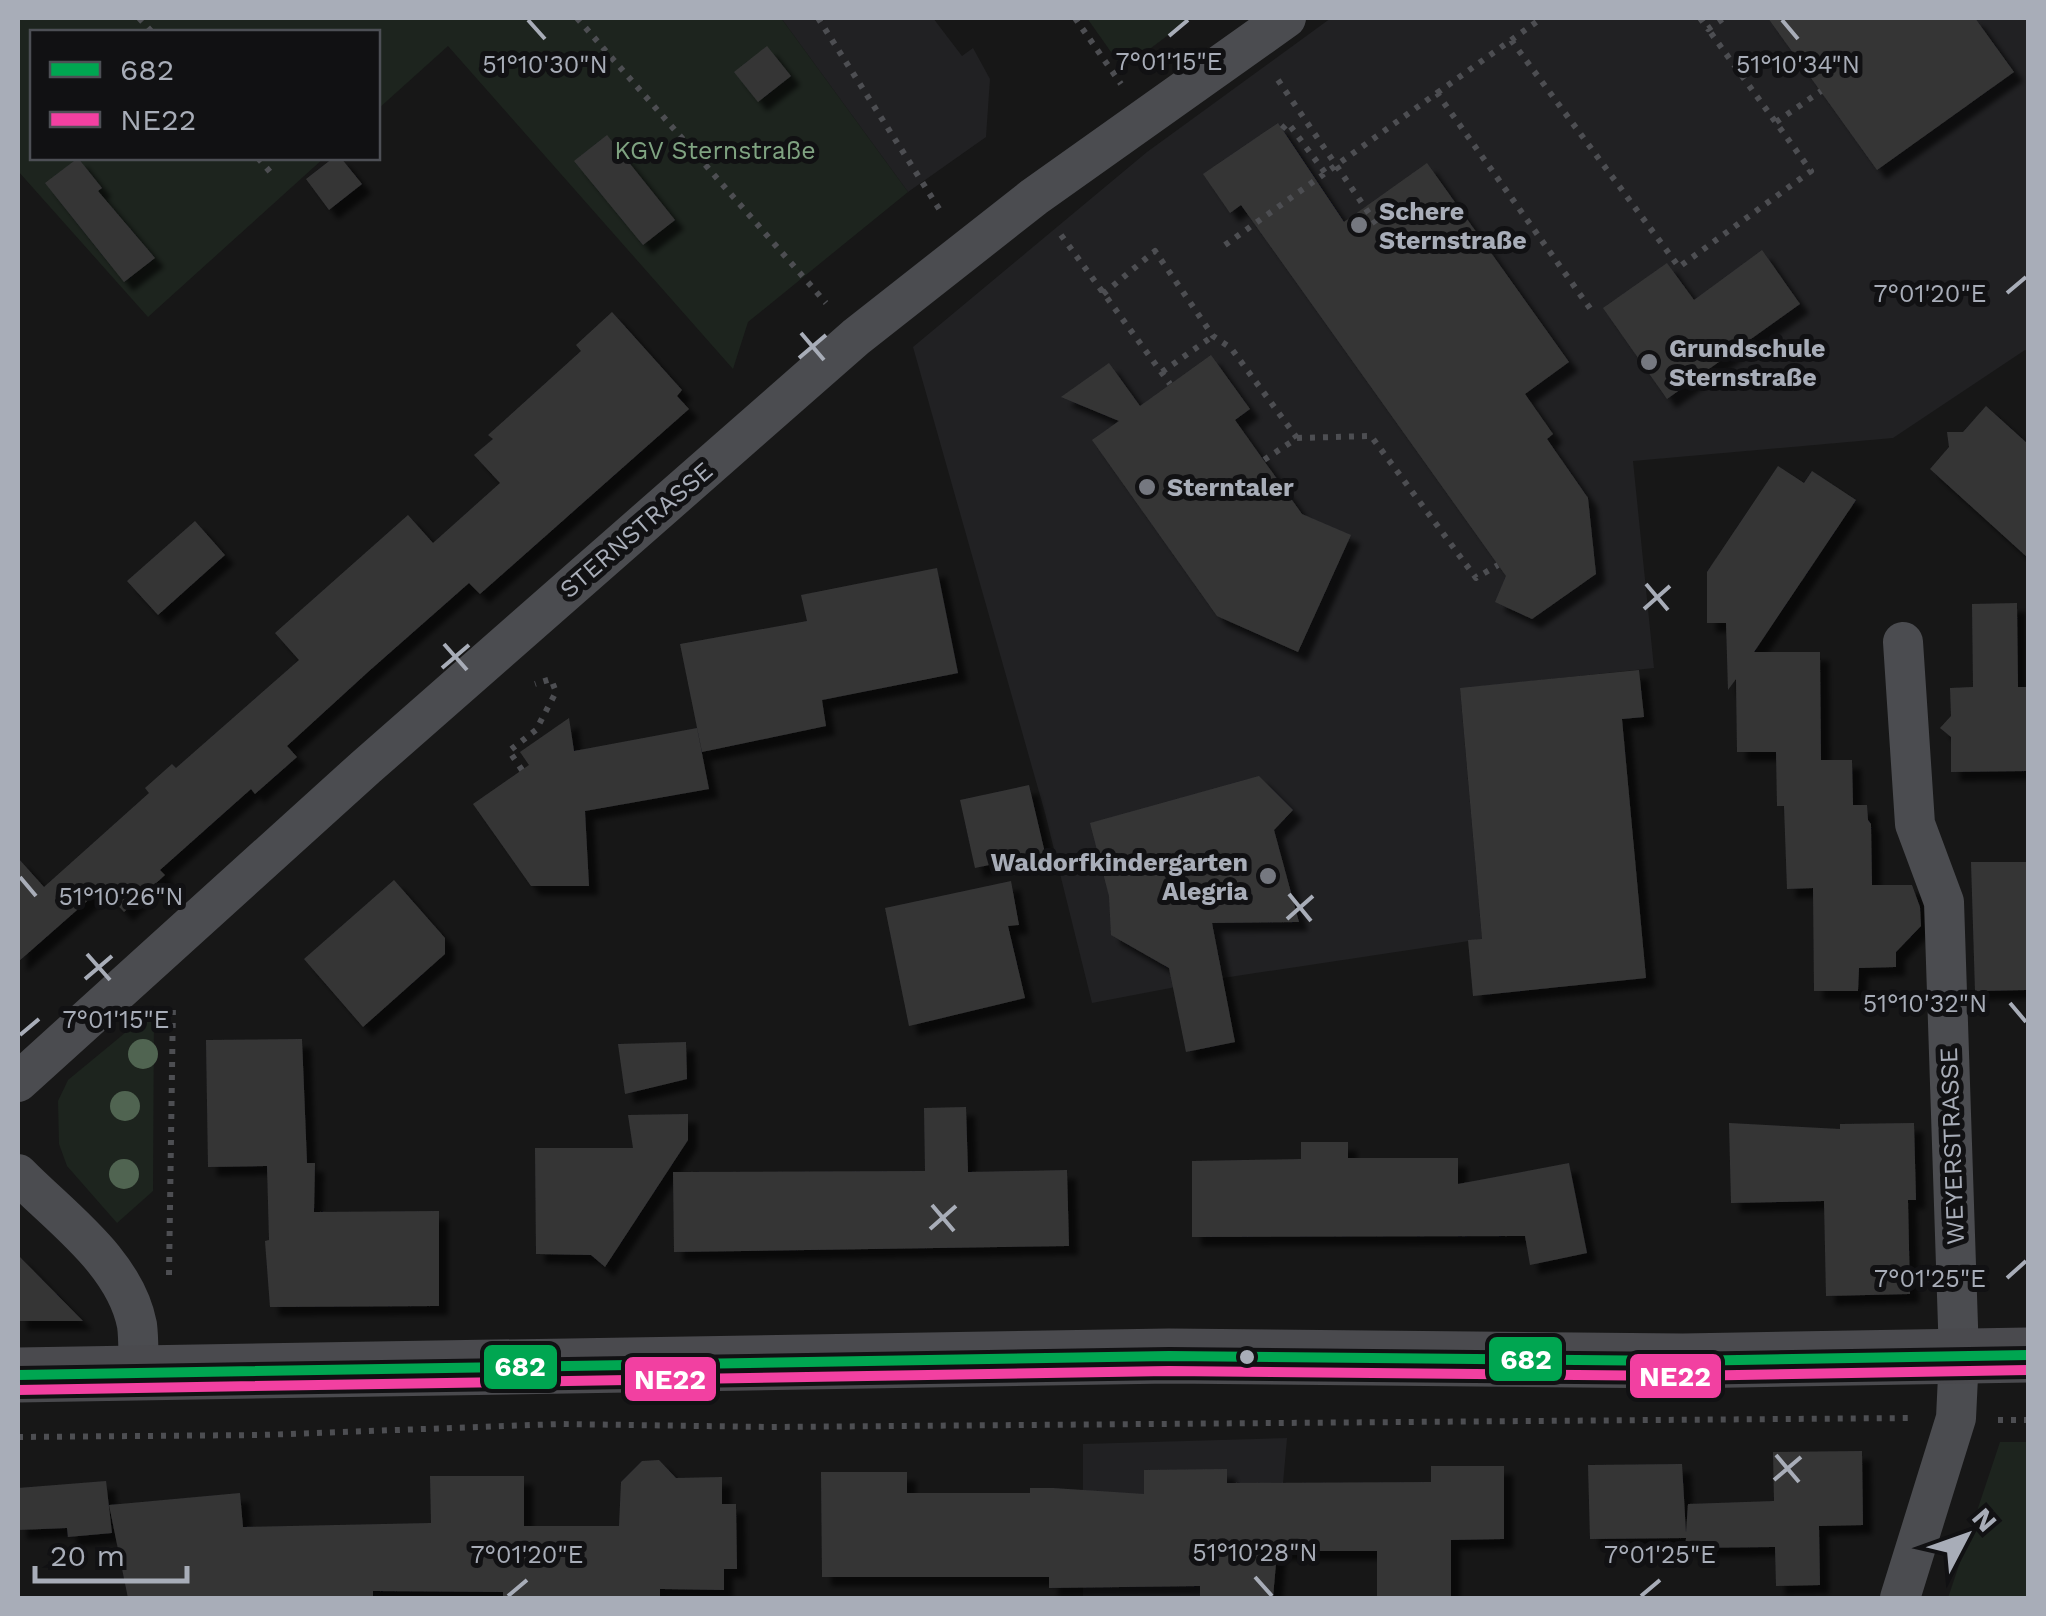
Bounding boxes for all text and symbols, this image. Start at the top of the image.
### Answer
legend [30,30,380,160]
text: 7°01'15"E [1115,47,1223,76]
text: 51°10'30"N [482,50,608,79]
text: 51°10'34"N [1736,50,1860,79]
text: 682 [120,52,174,87]
text: NE22 [120,102,196,137]
park label: KGV Sternstraße [614,136,816,165]
place label: Schere Sternstraße [1379,197,1527,255]
marker: Schere Sternstraße [1348,214,1370,236]
text: 7°01'20"E [1874,279,1986,308]
place label: Grundschule Sternstraße [1669,334,1826,392]
marker: Grundschule Sternstraße [1638,351,1660,373]
street label: STERNSTRASSE [554,456,718,604]
place label: Sterntaler [1167,473,1294,502]
marker: Sterntaler [1136,476,1158,498]
place label: Waldorfkindergarten Alegria [991,848,1249,906]
marker: Waldorfkindergarten Alegria [1257,865,1279,887]
text: 51°10'26"N [58,882,184,911]
text: 51°10'32"N [1863,989,1987,1018]
text: 7°01'15"E [62,1005,170,1034]
street label: WEYERSTRASSE [1934,1047,1970,1245]
text: 7°01'25"E [1874,1264,1986,1293]
line badge: 682 [1487,1335,1564,1383]
line badge: 682 [482,1343,559,1391]
text: 682 [1500,1343,1552,1376]
unlabelled marker [1237,1347,1257,1367]
text: 682 [494,1350,546,1383]
line badge: NE22 [1628,1352,1723,1400]
line badge: NE22 [623,1355,718,1403]
text: NE22 [1639,1360,1711,1393]
text: NE22 [634,1363,706,1396]
north arrow [1916,1486,2016,1586]
text: N [1965,1501,2004,1539]
scale bar [35,1521,188,1583]
text: 20 m [50,1538,125,1573]
text: 51°10'28"N [1192,1538,1318,1567]
text: 7°01'20"E [471,1540,583,1569]
text: 7°01'25"E [1604,1540,1716,1569]

